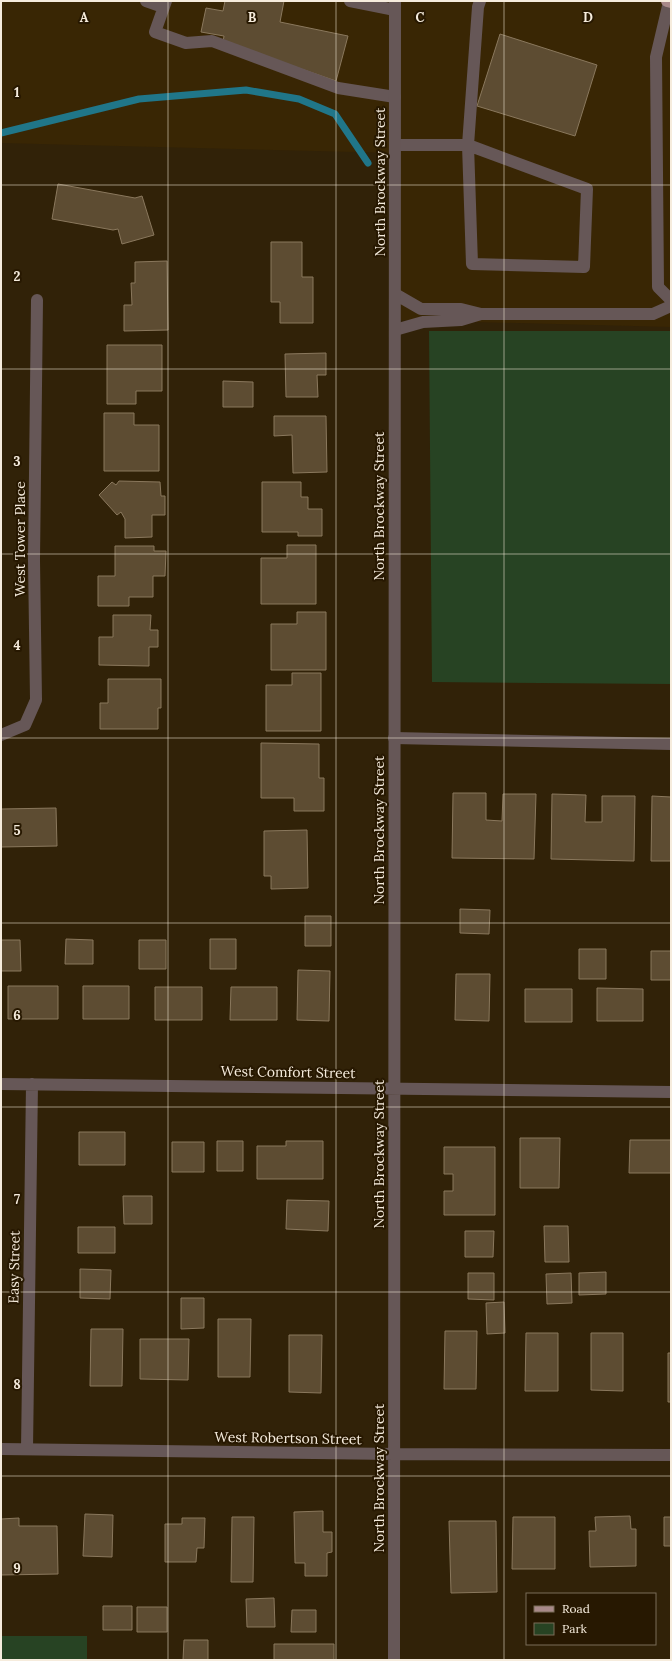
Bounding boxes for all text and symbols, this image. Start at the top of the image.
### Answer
text: A [80,9,89,26]
text: B [248,9,257,26]
text: C [416,9,425,26]
text: D [583,9,593,26]
text: 1 [14,84,20,101]
street label: North Brockway Street [371,107,389,257]
text: 2 [14,268,21,285]
street label: North Brockway Street [370,431,388,581]
text: 3 [13,453,21,470]
street label: West Tower Place [11,481,29,597]
text: 4 [13,637,21,654]
street label: North Brockway Street [370,755,388,905]
text: 5 [13,822,21,839]
text: 6 [13,1007,21,1024]
street label: West Comfort Street [220,1062,356,1082]
street label: North Brockway Street [370,1079,388,1229]
text: 7 [14,1191,20,1208]
street label: Easy Street [4,1230,24,1304]
text: 8 [13,1376,21,1393]
street label: North Brockway Street [370,1403,388,1553]
street label: West Robertson Street [214,1428,362,1448]
text: 9 [13,1560,21,1577]
legend [526,1593,656,1645]
text: Road [562,1601,590,1616]
text: Park [562,1621,588,1636]

